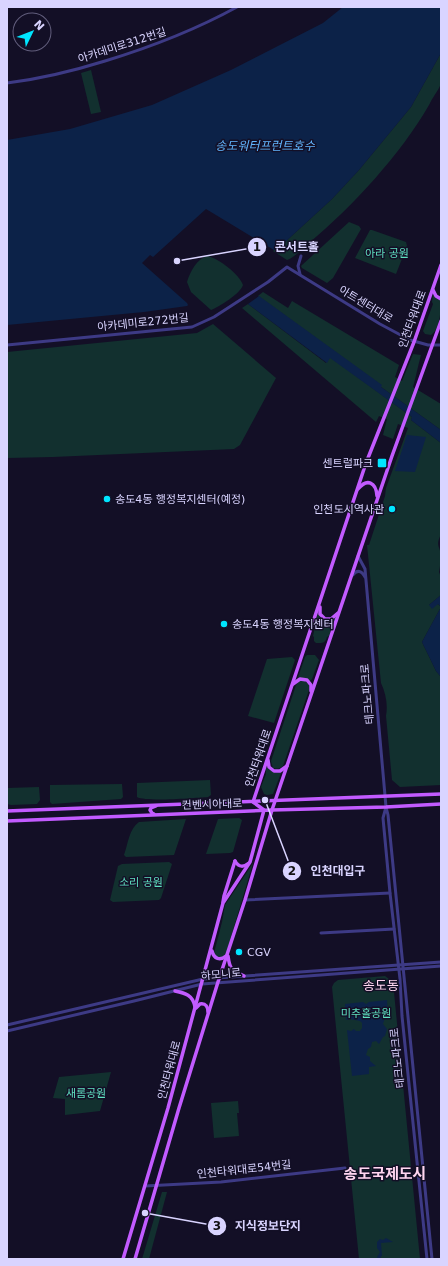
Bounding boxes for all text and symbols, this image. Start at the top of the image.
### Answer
north arrow [12,12,52,52]
text: N [31,18,47,33]
street label: 아카데미로312번길 [76,25,168,66]
water label: 송도워터프런트호수 [215,139,316,153]
callout: 콘서트홀 [247,235,327,259]
text: 1 [253,240,261,254]
text: 콘서트홀 [275,240,319,254]
park label: 아라 공원 [365,247,409,260]
street label: 아트센터대로 [336,283,395,326]
street label: 인천타워대로 [396,288,429,350]
street label: 아카데미로272번길 [97,311,189,334]
place label: 센트럴파크 [322,457,373,470]
marker: 센트럴파크 [376,457,388,469]
place label: 송도4동 행정복지센터(예정) [115,493,245,506]
marker: 송도4동 행정복지센터(예정) [102,494,112,504]
place label: 인천도시역사관 [313,503,384,516]
marker: 인천도시역사관 [387,504,397,514]
place label: 송도4동 행정복지센터 [232,618,334,631]
marker: 송도4동 행정복지센터 [219,619,229,629]
street label: 테크노파크로 [358,663,377,725]
street label: 인천타워대로 [242,727,275,789]
street label: 컨벤시아대로 [181,797,243,812]
callout: 인천대입구 [282,859,374,883]
text: 2 [288,864,296,878]
text: 인천대입구 [310,864,366,878]
park label: 소리 공원 [119,876,163,889]
place label: CGV [247,946,271,959]
marker: CGV [234,947,244,957]
street label: 하모니로 [200,966,242,983]
district label: 송도동 [363,978,399,993]
park label: 미추홀공원 [341,1007,391,1020]
street label: 테크노파크로 [388,1027,407,1089]
street label: 인천타워대로 [155,1039,184,1101]
park label: 새롬공원 [66,1087,106,1100]
street label: 인천타워대로54번길 [196,1158,292,1181]
district label: 송도국제도시 [344,1165,426,1183]
callout: 지식정보단지 [207,1214,309,1238]
text: 3 [213,1219,221,1233]
text: 지식정보단지 [235,1219,301,1233]

